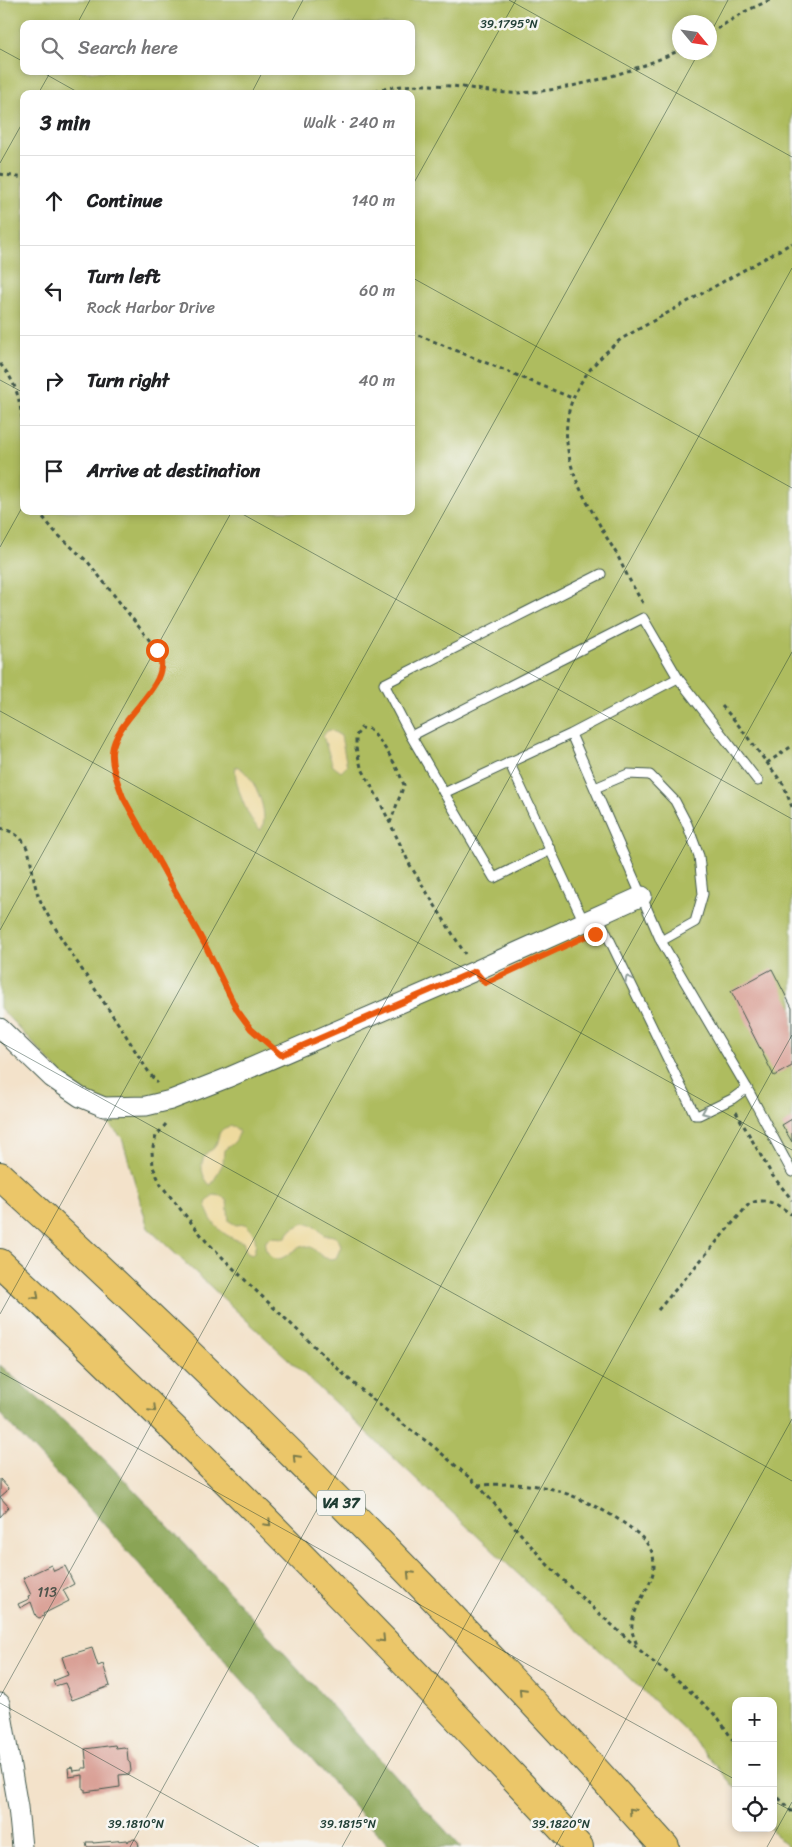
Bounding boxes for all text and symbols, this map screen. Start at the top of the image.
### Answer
text: 39.1795°N [480,13,539,35]
north arrow [672,15,717,60]
search box [20,20,415,75]
text: Search here [78,31,178,64]
icon: search [38,34,66,62]
text: 3 min [40,104,90,142]
text: Walk · 240 m [303,108,395,137]
text: Continue [87,184,163,217]
text: 140 m [352,186,395,215]
icon: ahead [40,187,68,215]
text: Turn left [87,260,160,293]
text: 60 m [359,276,395,305]
icon: left [40,277,68,305]
text: Rock Harbor Drive [87,293,215,322]
text: Turn right [87,364,169,397]
text: 40 m [358,366,395,395]
icon: right [40,367,68,395]
text: Arrive at destination [87,454,260,487]
icon: arrive [40,457,68,485]
route start [146,639,169,662]
route end [584,923,607,946]
one-way arrow [624,975,634,984]
one-way arrow [701,1106,710,1116]
one-way arrow [30,1290,39,1299]
one-way arrow [147,1403,156,1412]
one-way arrow [293,1454,302,1463]
road number: VA 37 [317,1490,365,1516]
one-way arrow [262,1518,271,1527]
one-way arrow [407,1570,416,1579]
house number: 113 [37,1580,57,1605]
one-way arrow [376,1634,385,1643]
one-way arrow [519,1688,528,1697]
map controls [732,1697,777,1832]
button: + [732,1697,777,1742]
button: − [732,1742,777,1787]
button: locate [732,1787,777,1832]
one-way arrow [629,1807,638,1816]
text: 39.1810°N [108,1813,165,1835]
text: 39.1815°N [320,1813,377,1835]
text: 39.1820°N [532,1813,591,1835]

